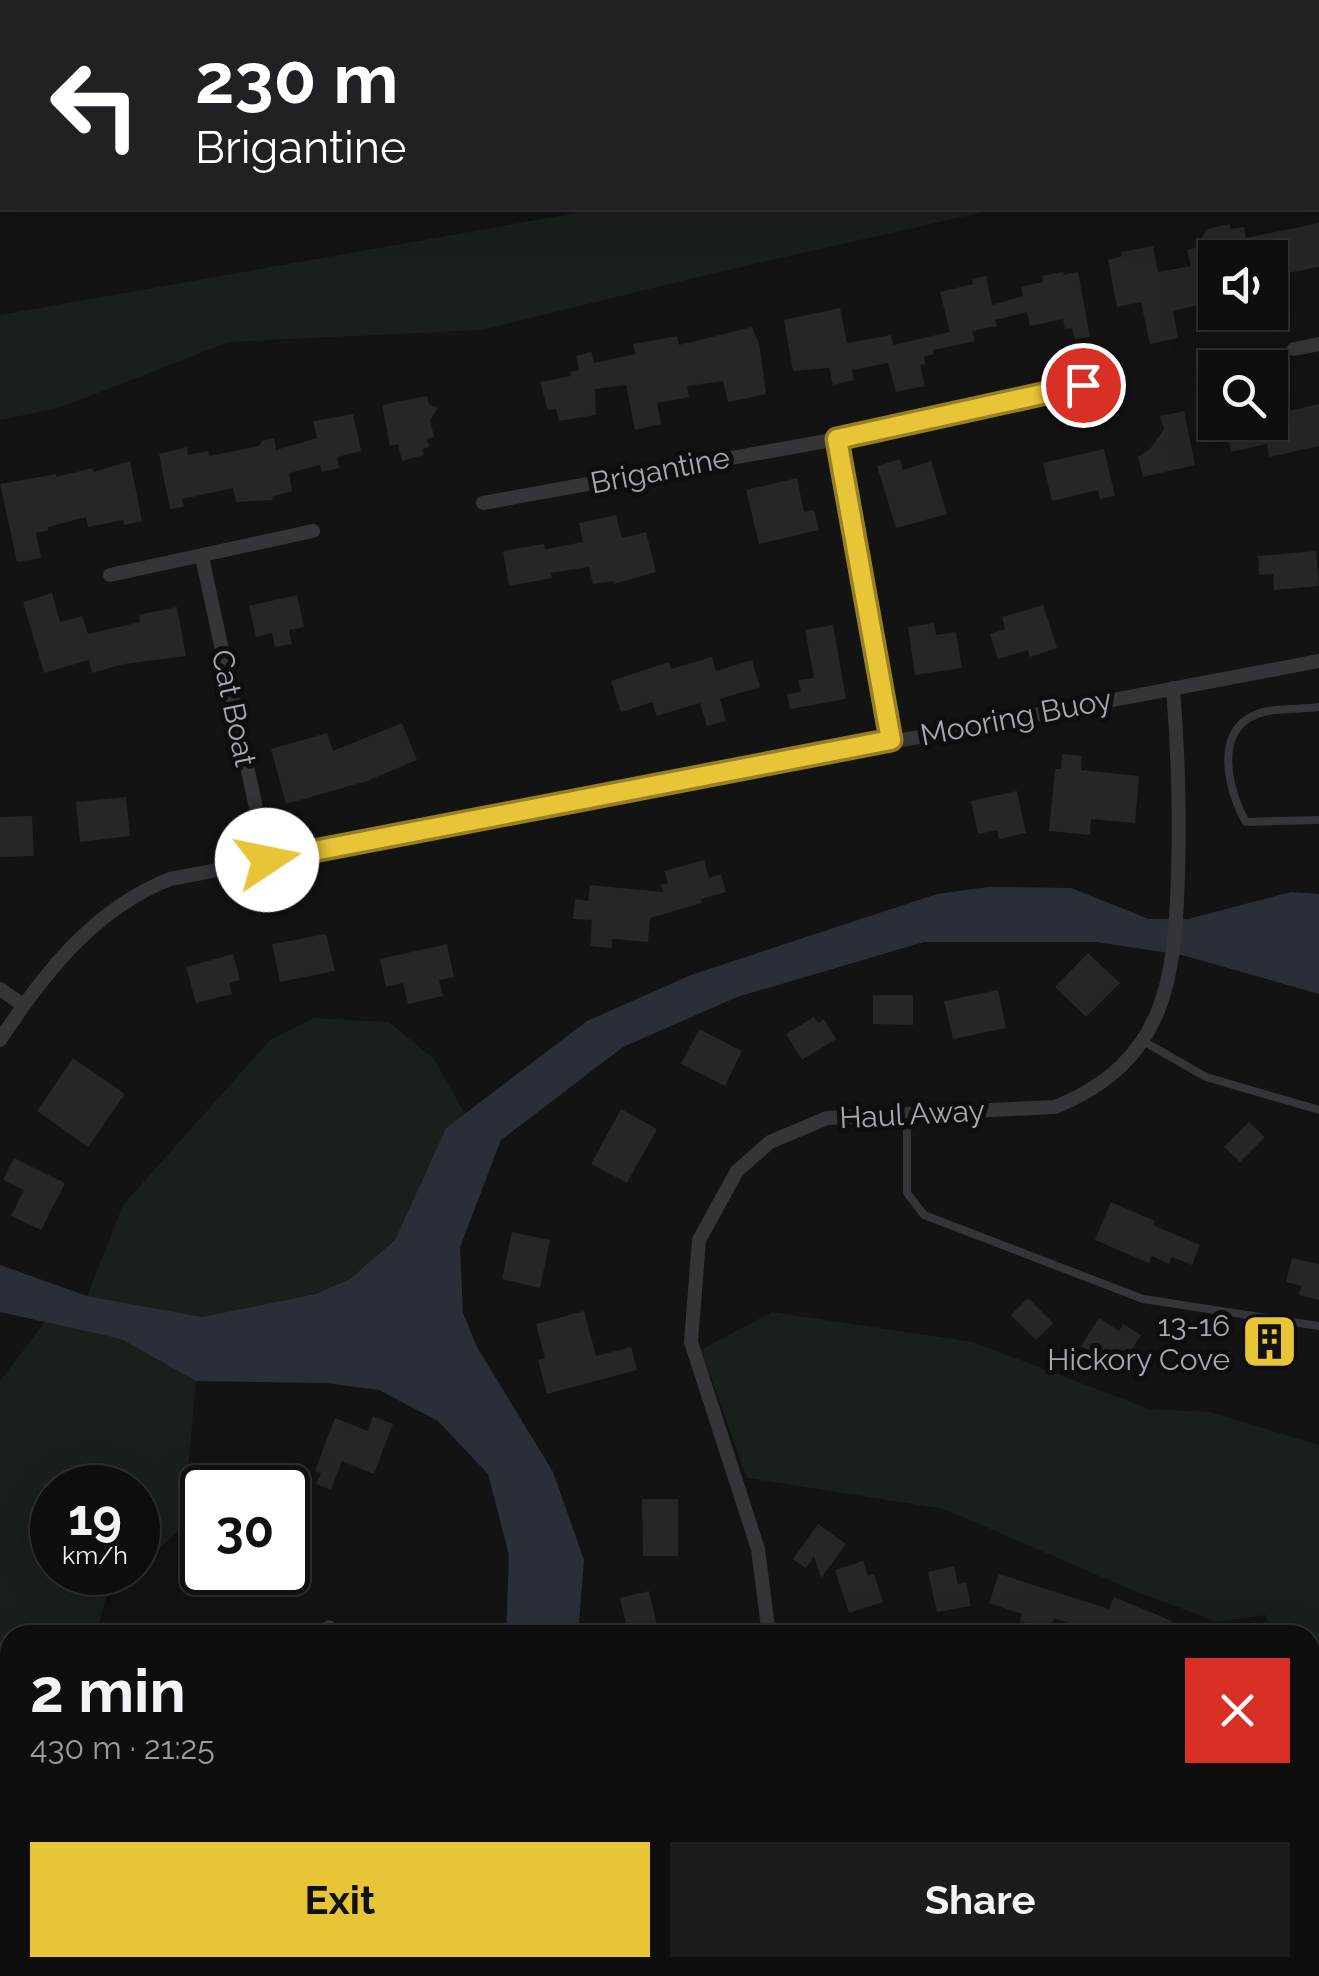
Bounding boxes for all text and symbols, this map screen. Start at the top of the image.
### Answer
text: 230 m [195,37,399,119]
icon: left [30,40,160,170]
text: Brigantine [195,121,406,174]
map controls [1198,240,1288,440]
button: sound [1198,240,1288,330]
pin [1041,343,1126,428]
button: search [1198,350,1288,440]
icon: arrive [1056,358,1111,413]
street label: Brigantine [587,439,733,501]
street label: Cat Boat [205,646,263,770]
street label: Mooring Buoy [918,681,1114,753]
position arrow [215,808,319,912]
street label: Haul Away [838,1093,986,1135]
place label: 13-16 Hickory Cove [1047,1308,1230,1377]
building icon: 13-16 Hickory Cove [1239,1312,1299,1372]
speed limit sign: 30 [180,1465,310,1595]
text: 19 [68,1488,122,1547]
text: km/h [62,1540,128,1570]
text: 2 min [30,1656,186,1726]
button: close [1185,1658,1290,1763]
text: 430 m · 21:25 [30,1729,215,1766]
button: Exit [30,1842,650,1957]
button: Share [670,1842,1290,1957]

